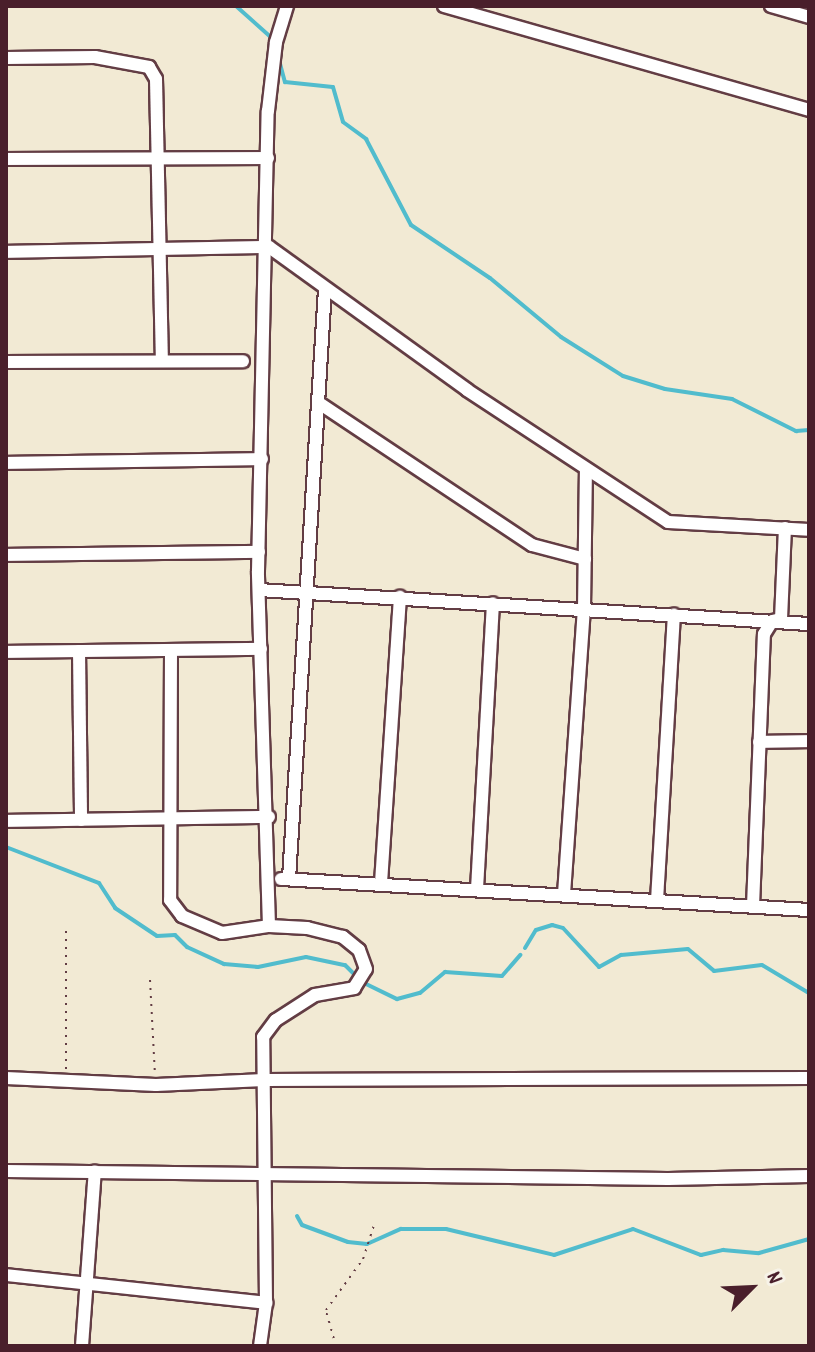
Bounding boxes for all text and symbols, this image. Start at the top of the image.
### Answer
north arrow [711,1248,791,1328]
text: N [757,1267,790,1289]

